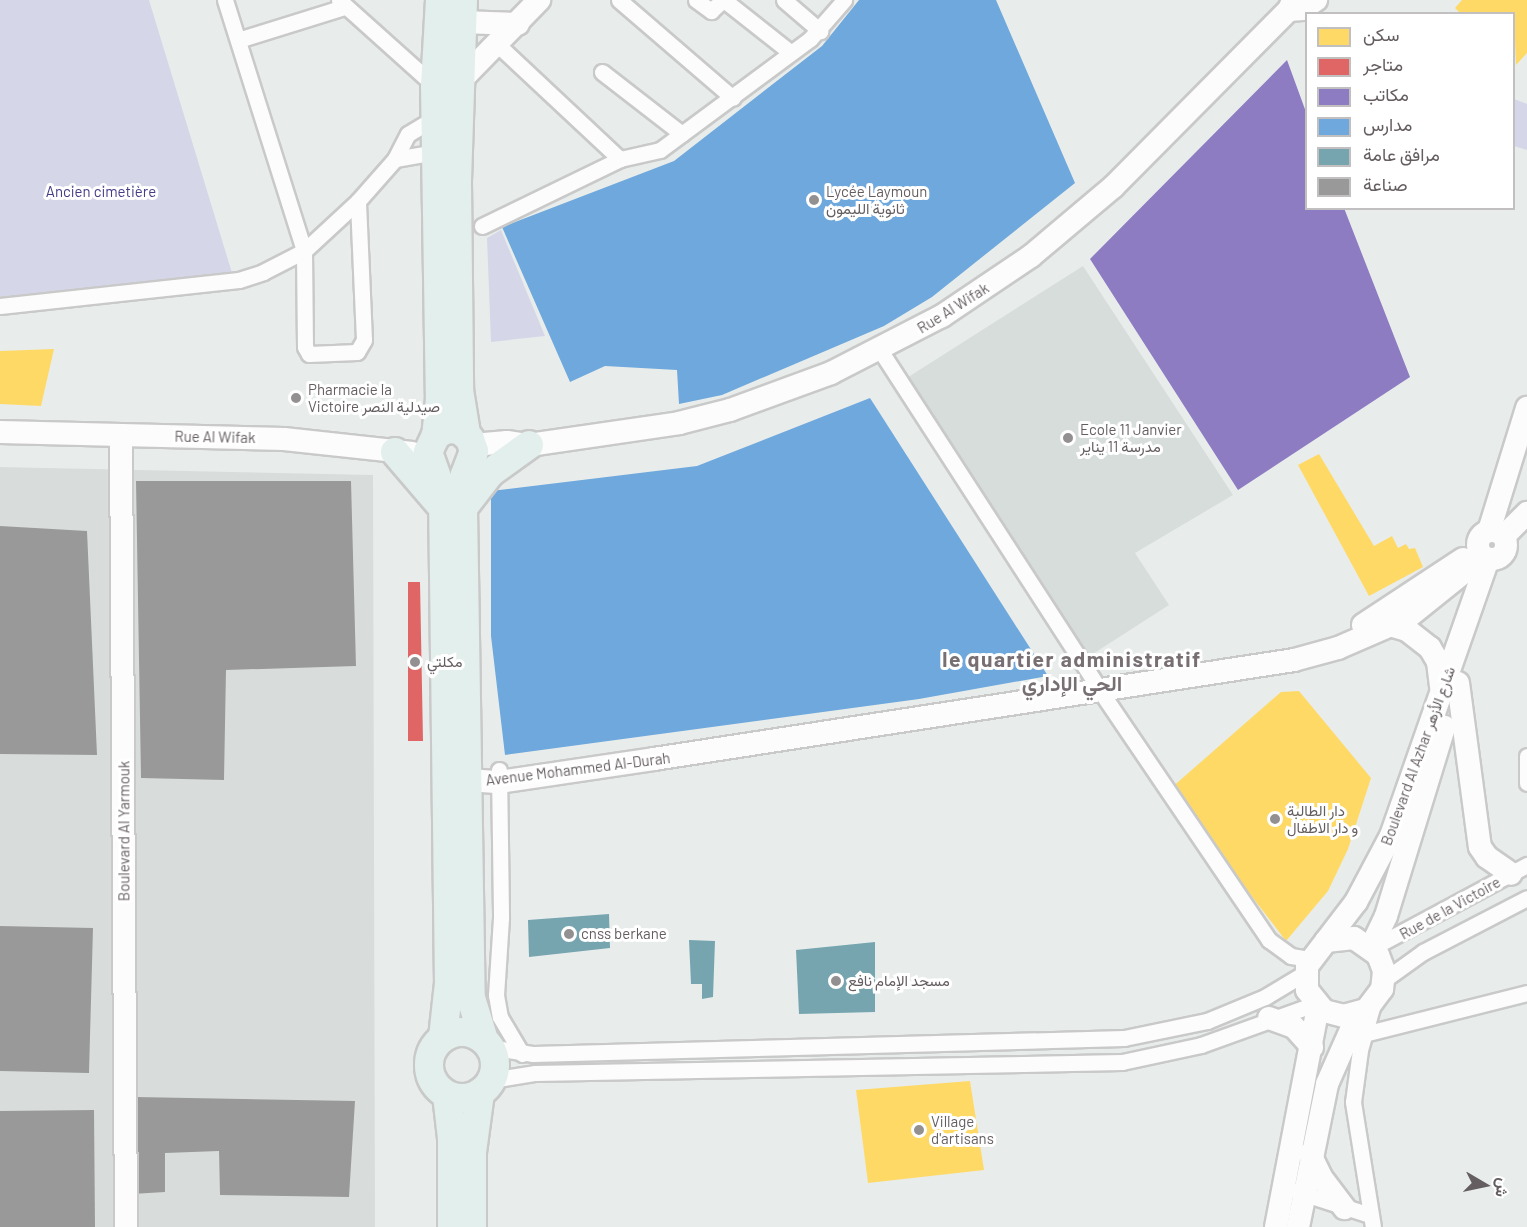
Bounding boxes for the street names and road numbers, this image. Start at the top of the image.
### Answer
street label: Rue Al Wifak [914,279,992,337]
street label: Rue Al Wifak [174,427,256,447]
street label: Boulevard Al Azhar شارع الأزهر [1377,664,1459,848]
street label: Avenue Mohammed Al-Durah [485,749,671,789]
street label: Boulevard Al Yarmouk [115,761,133,901]
street label: Rue de la Victoire [1396,873,1504,943]

